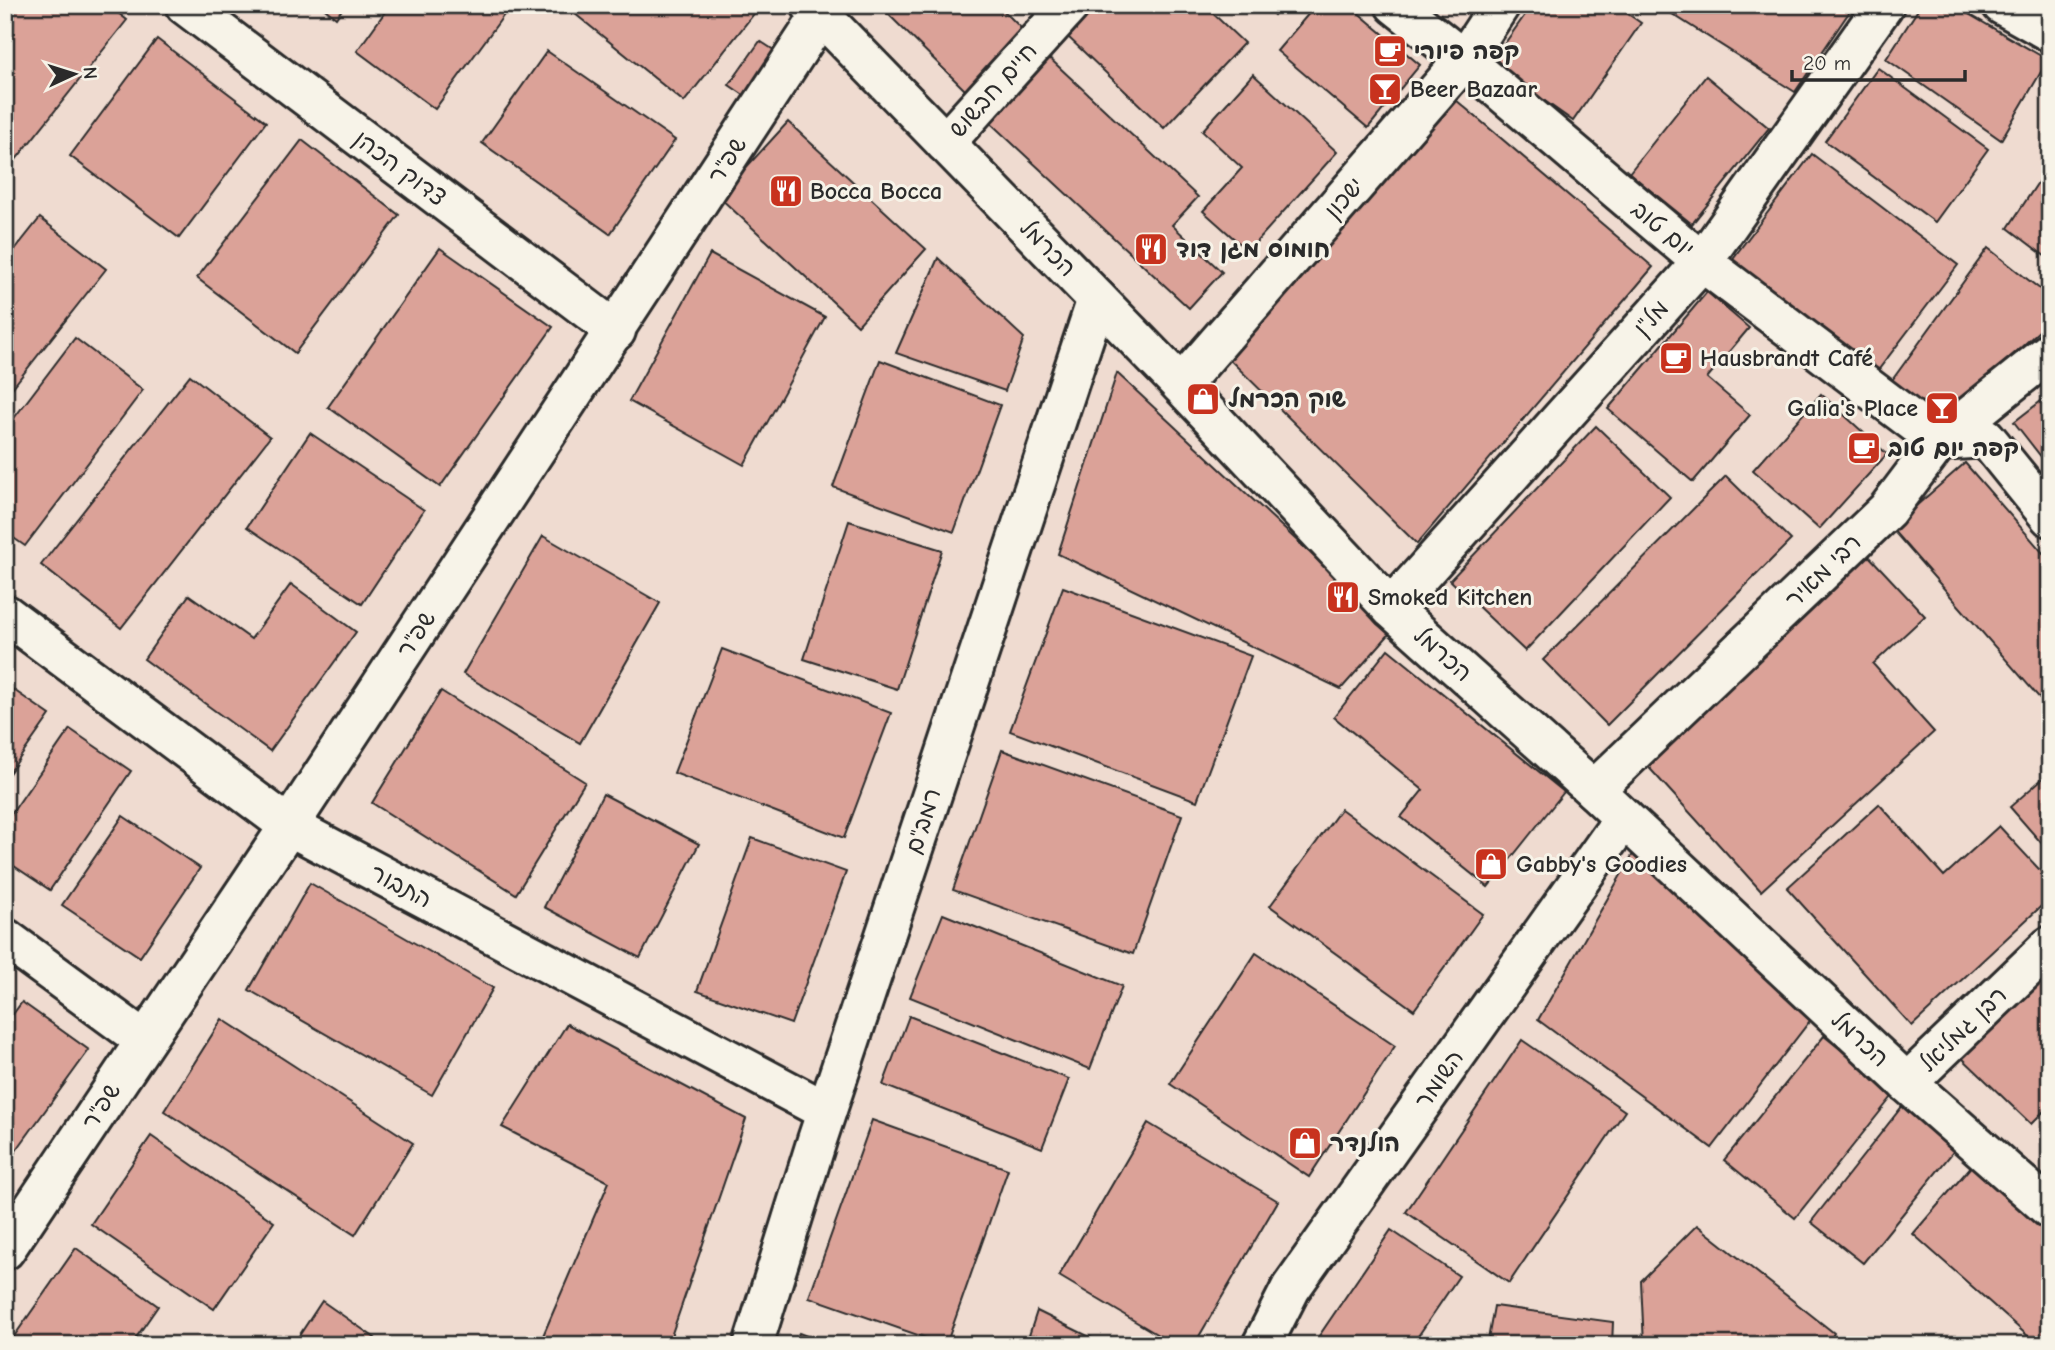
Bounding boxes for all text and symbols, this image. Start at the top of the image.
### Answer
cafe icon: קפה פיורי [1371,32,1409,70]
street label: חיים חבשוש [943,37,1043,143]
place label: קפה פיורי [1414,37,1520,65]
north arrow [38,38,108,108]
scale bar [1792,38,1966,82]
text: 20 m [1803,51,1851,75]
text: N [79,66,101,80]
bar icon: Beer Bazaar [1366,70,1404,108]
place label: Beer Bazaar [1410,75,1538,103]
street label: צדוק הכהן [348,124,452,212]
street label: שפ"ר [702,131,752,188]
restaurant icon: Bocca Bocca [767,172,805,210]
street label: ישכון [1318,172,1370,224]
place label: Bocca Bocca [810,177,942,205]
street label: יום טוב [1626,195,1700,263]
street label: הכרמל [1014,214,1082,282]
restaurant icon: חומוס מגן דוד [1132,230,1170,268]
place label: חומוס מגן דוד [1176,235,1330,264]
street label: מל"ן [1628,294,1674,342]
cafe icon: Hausbrandt Café [1657,339,1695,377]
place label: Hausbrandt Café [1700,344,1873,372]
shop icon: שוק הכרמל [1184,380,1222,418]
place label: שוק הכרמל [1228,385,1347,414]
bar icon: Galia's Place [1923,389,1961,427]
place label: Galia's Place [1787,394,1918,422]
cafe icon: קפה יום טוב [1845,429,1883,467]
place label: קפה יום טוב [1887,434,2019,462]
street label: רבי מאיר [1779,528,1867,614]
restaurant icon: Smoked Kitchen [1324,578,1362,616]
place label: Smoked Kitchen [1368,583,1532,611]
street label: שפ"ר [391,605,441,662]
street label: הכרמל [1408,621,1478,687]
street label: רמב"ם [899,785,947,857]
shop icon: Gabby's Goodies [1472,845,1510,883]
place label: Gabby's Goodies [1516,850,1687,878]
street label: התבור [366,858,436,914]
street label: רבן גמליאל [1914,981,2013,1078]
street label: הכרמל [1826,1006,1894,1072]
street label: השומר [1409,1044,1469,1114]
street label: שפ"ר [76,1077,126,1134]
shop icon: הולנדר [1286,1124,1324,1162]
place label: הולנדר [1330,1129,1400,1157]

